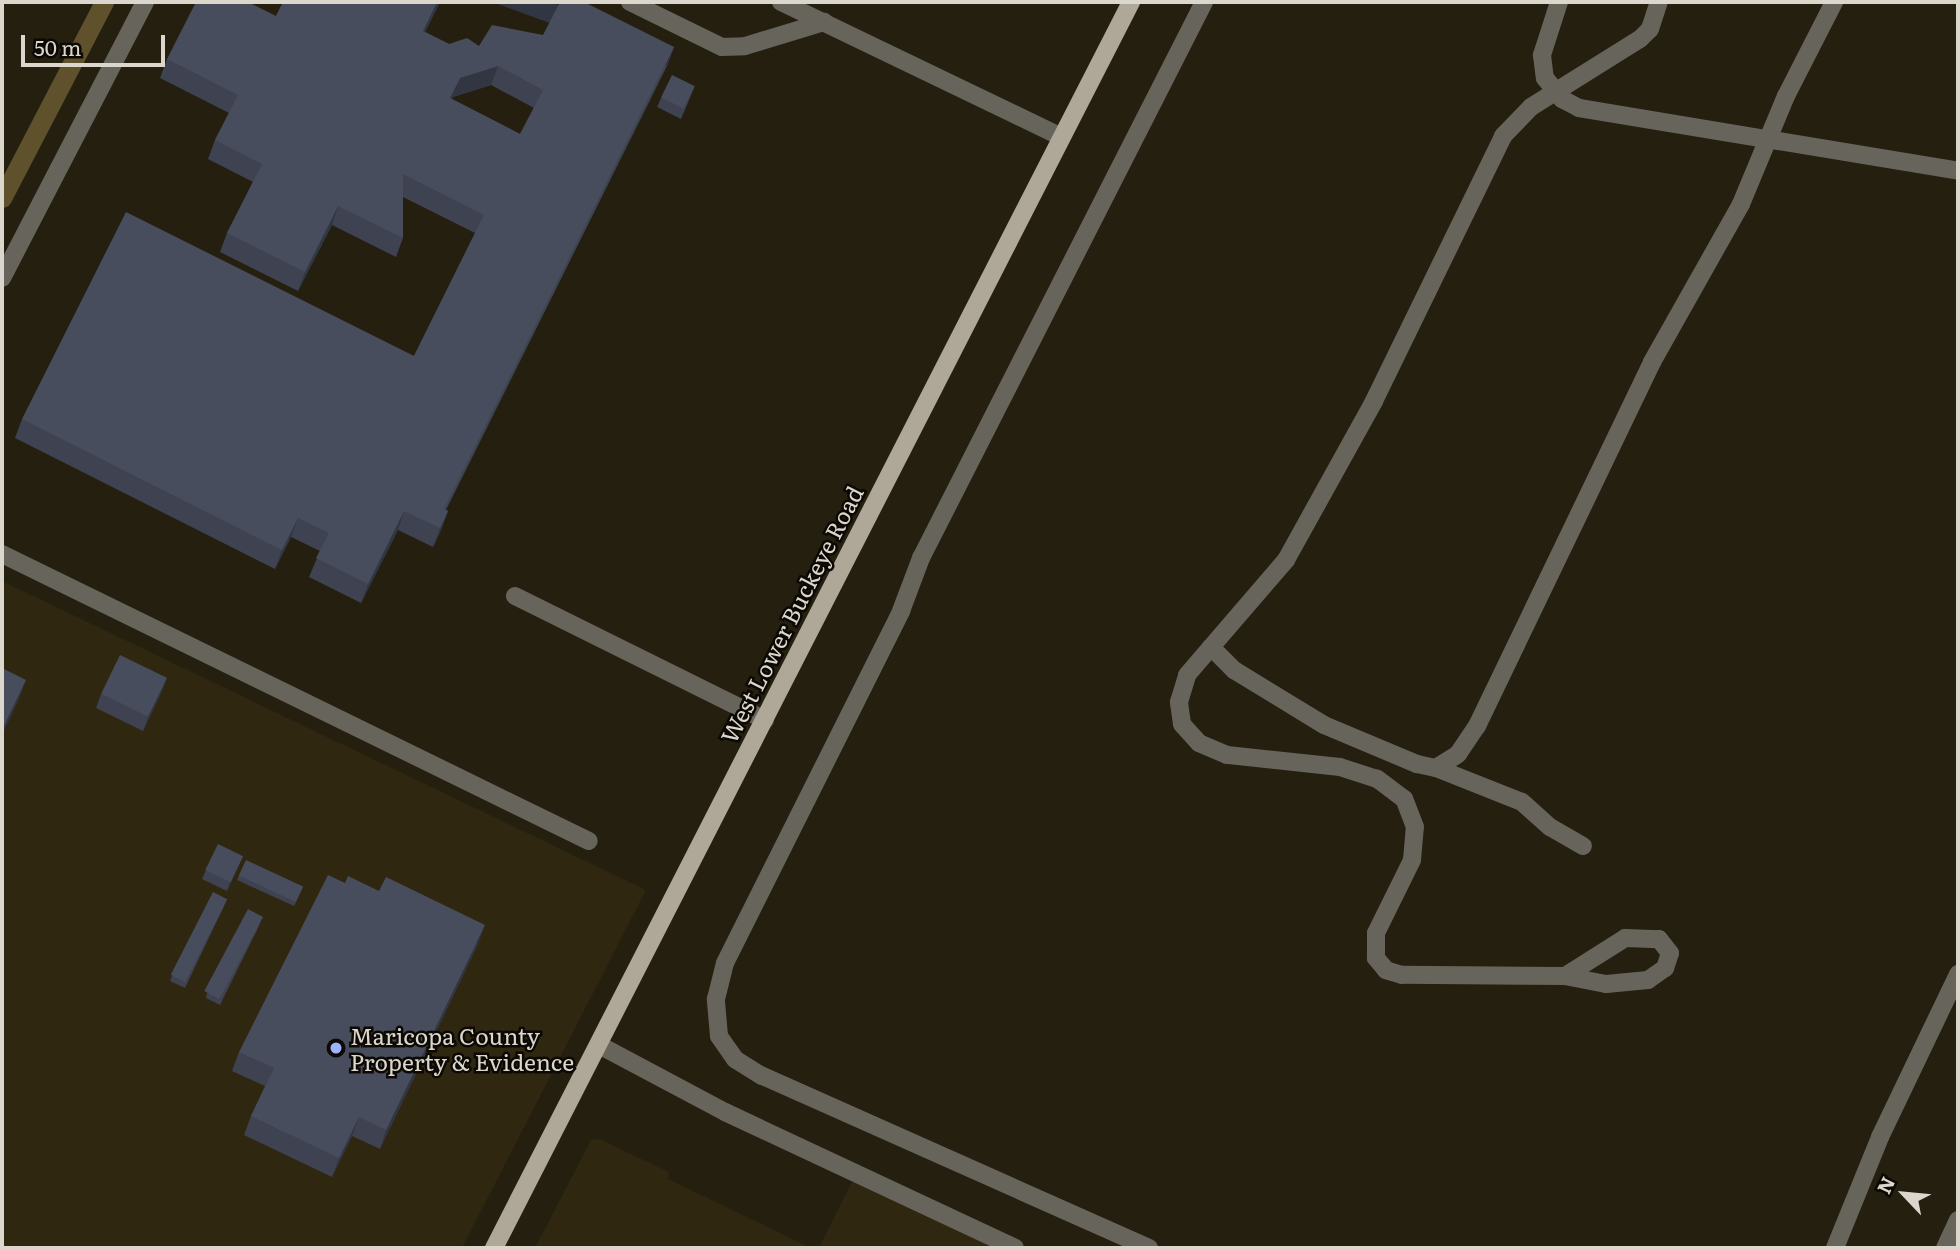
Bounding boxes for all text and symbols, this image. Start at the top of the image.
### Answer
scale bar [24,21,168,65]
text: 50 m [34,31,81,62]
street label: West Lower Buckeye Road [714,481,868,747]
place label: Maricopa County Property & Evidence [350,1021,574,1075]
marker: Maricopa County Property & Evidence [328,1040,344,1056]
north arrow [1869,1159,1939,1229]
text: N [1869,1171,1901,1198]

